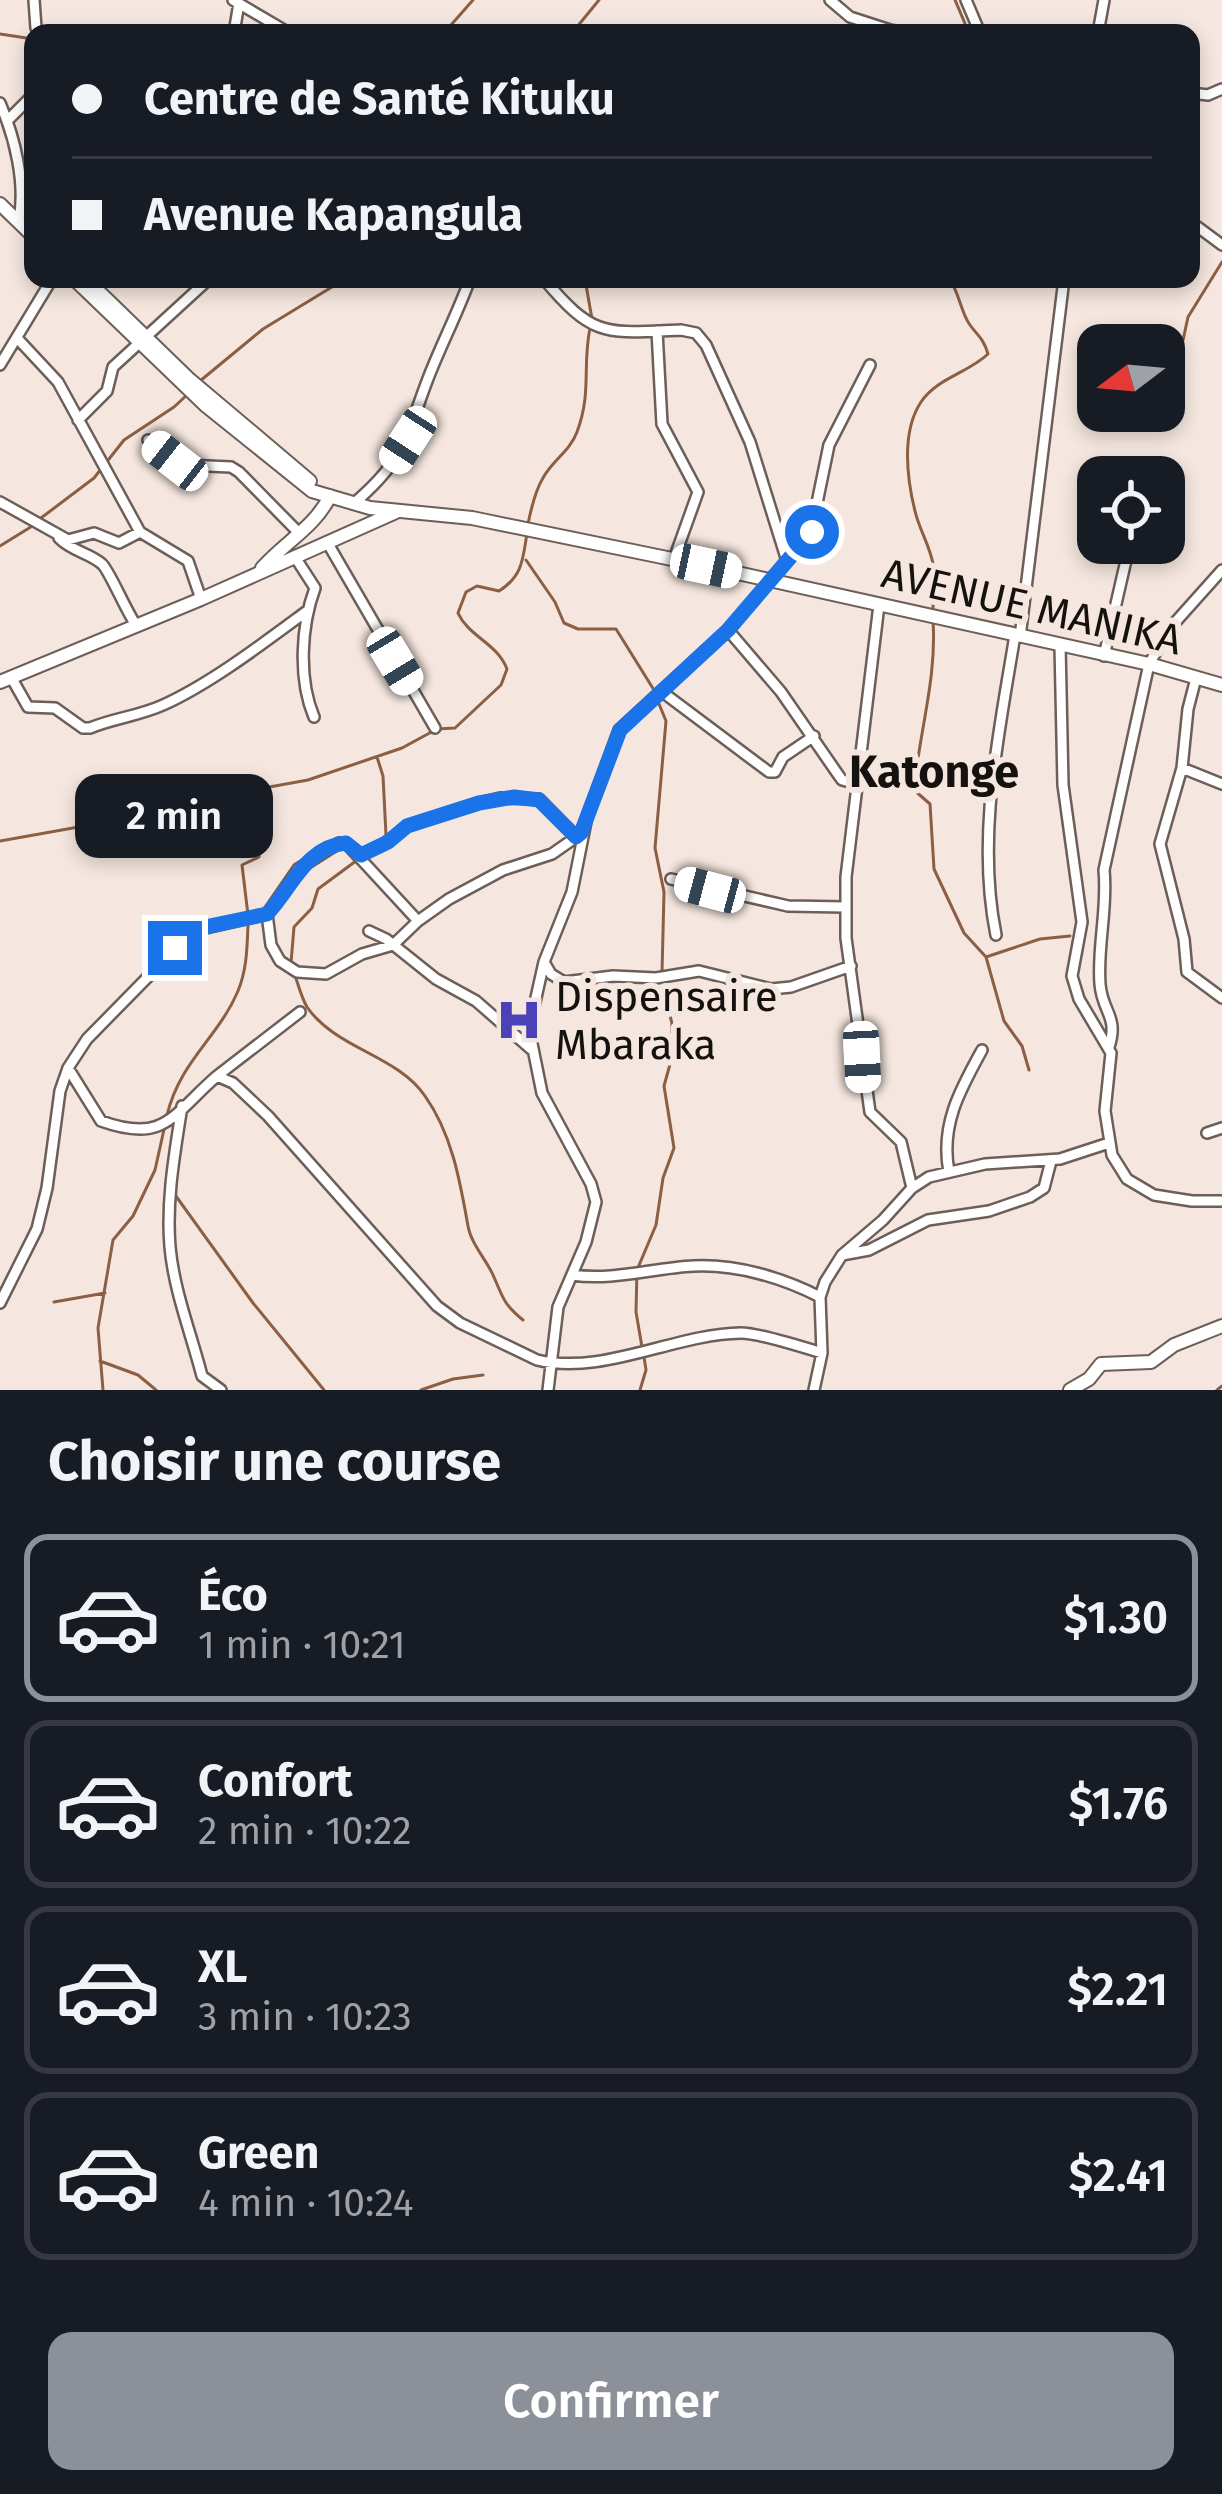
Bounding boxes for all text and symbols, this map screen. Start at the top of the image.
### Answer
text: Centre de Santé Kituku [144,72,615,126]
text: Avenue Kapangula [144,188,523,242]
north arrow [1077,324,1185,432]
map controls [1077,324,1185,564]
car [373,400,443,480]
car [136,425,214,497]
button: locate [1077,456,1185,564]
route start [785,505,839,559]
car [667,541,745,591]
street label: AVENUE MANIKA [877,548,1186,666]
car [361,621,429,701]
district label: Katonge [849,745,1019,799]
callout: 2 min [76,774,274,858]
text: 2 min [126,793,222,839]
car [671,863,749,917]
route end [148,921,202,975]
place label: Dispensaire Mbaraka [555,972,778,1070]
hospital icon: Dispensaire Mbaraka [494,995,544,1045]
car [842,1020,882,1094]
text: Choisir une course [48,1430,501,1494]
icon: car [54,1564,162,1672]
text: Éco [198,1568,268,1622]
text: $1.30 [1064,1591,1168,1645]
text: 1 min · 10:21 [198,1622,406,1668]
icon: car [54,1750,162,1858]
text: Confort [198,1754,353,1808]
text: $1.76 [1069,1777,1168,1831]
text: 2 min · 10:22 [198,1808,412,1854]
icon: car [54,1936,162,2044]
text: XL [198,1940,247,1994]
text: $2.21 [1068,1963,1168,2017]
text: 3 min · 10:23 [198,1994,412,2040]
icon: car [54,2122,162,2230]
text: Green [198,2126,319,2180]
text: $2.41 [1069,2149,1168,2203]
text: 4 min · 10:24 [198,2180,413,2226]
button: Confirmer [48,2332,1174,2470]

